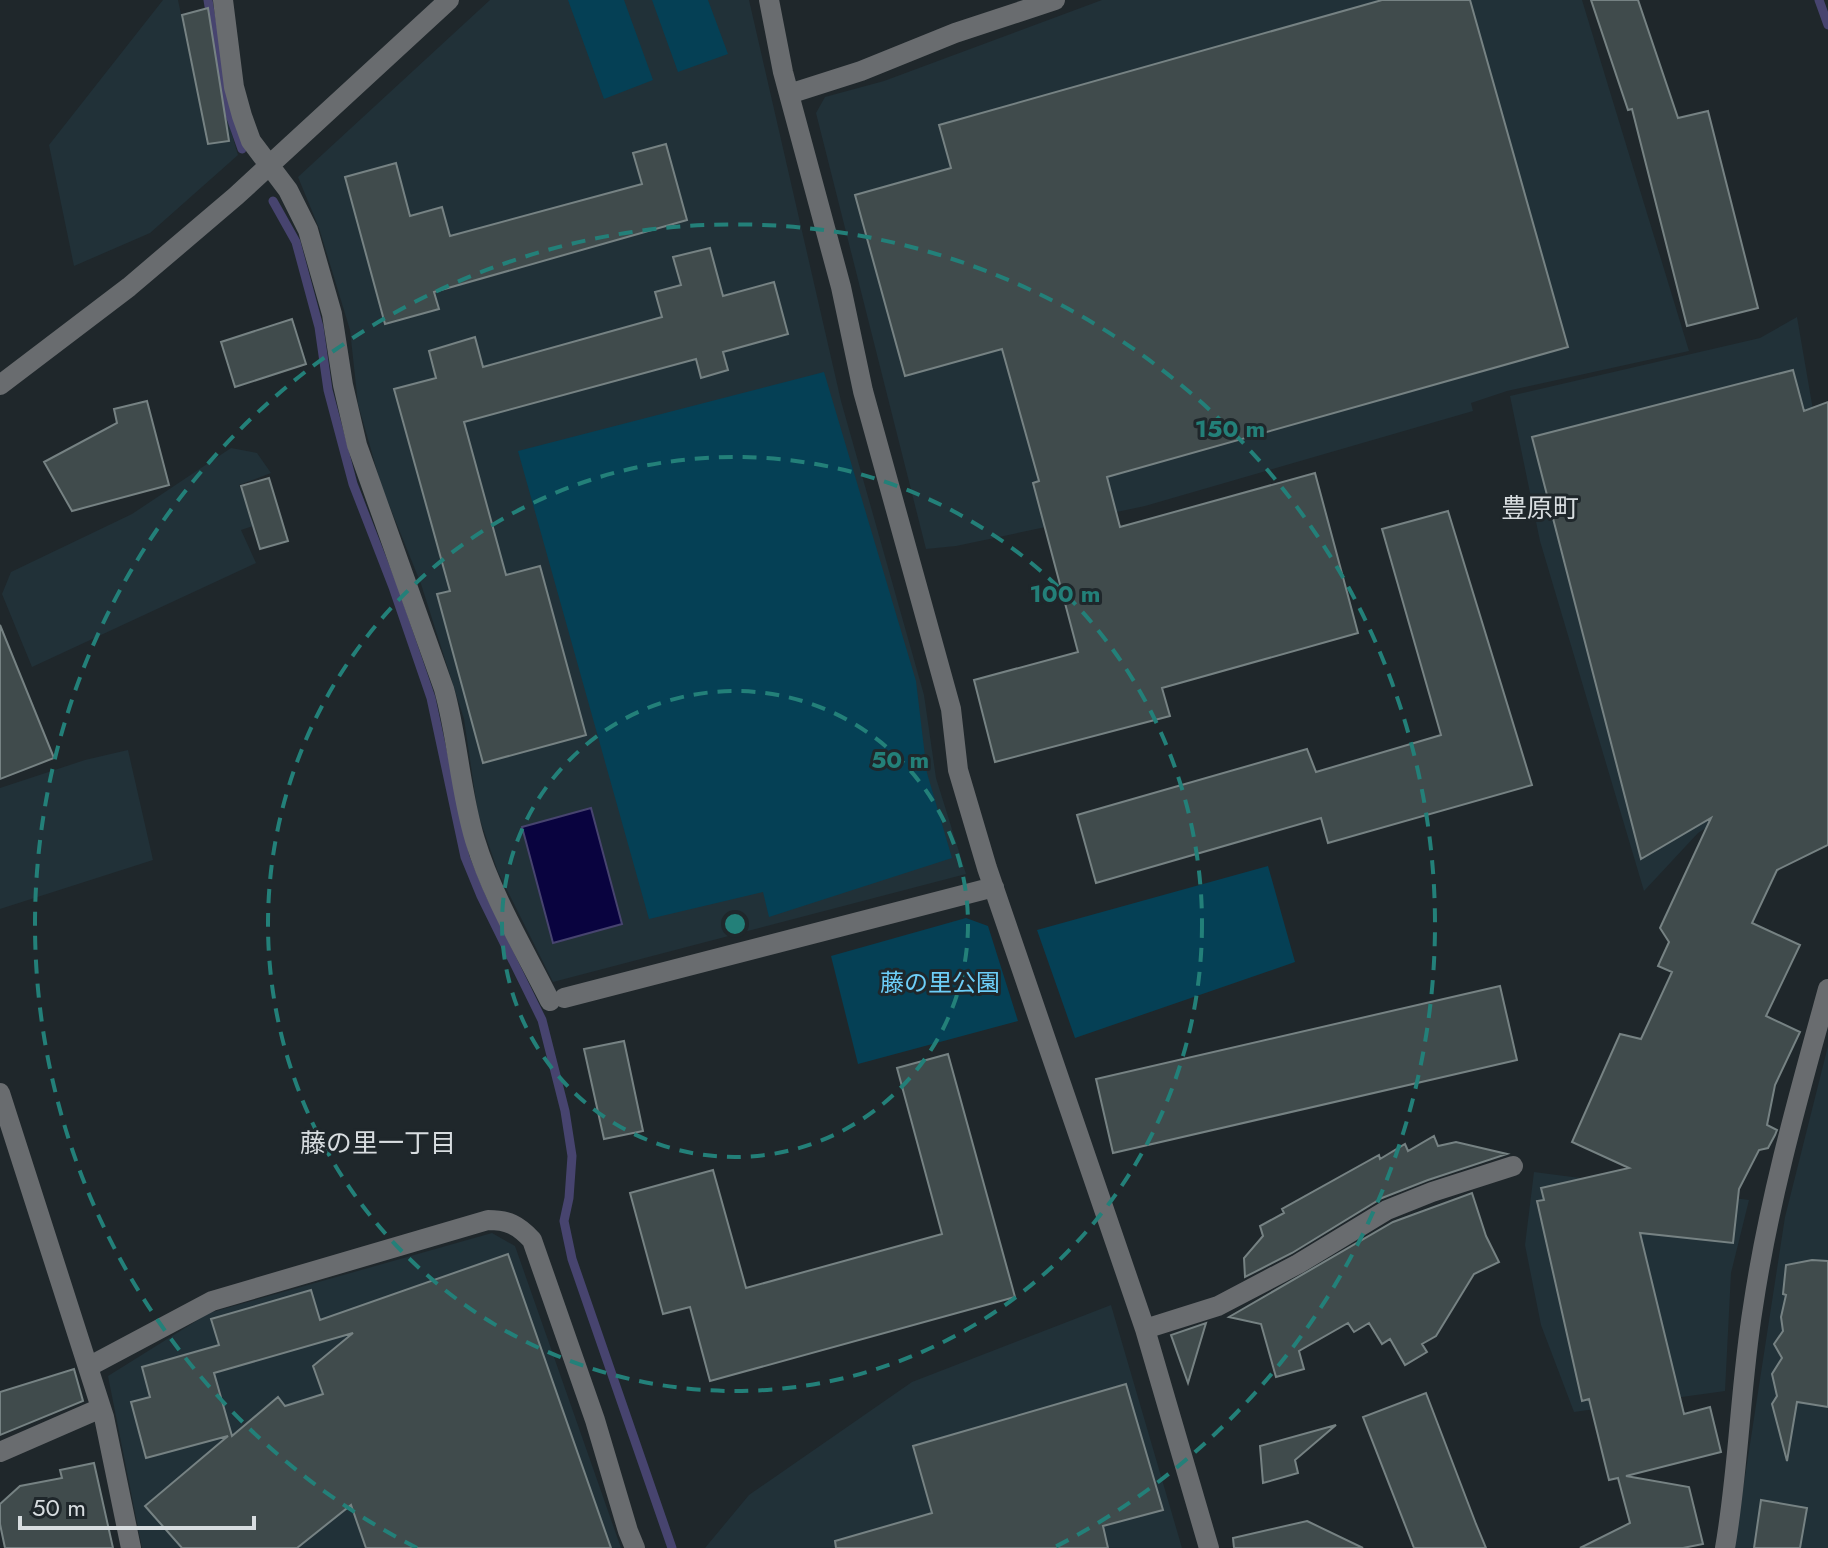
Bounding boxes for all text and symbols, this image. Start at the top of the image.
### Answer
text: 150 m [1195,411,1265,446]
district label: 豊原町 [1501,489,1579,527]
text: 100 m [1030,576,1100,611]
text: 50 m [871,742,929,777]
centre of rings [721,910,749,938]
park label: 藤の里公園 [880,965,1000,1000]
district label: 藤の里一丁目 [300,1124,456,1162]
scale bar [20,1480,254,1530]
text: 50 m [32,1490,86,1525]

